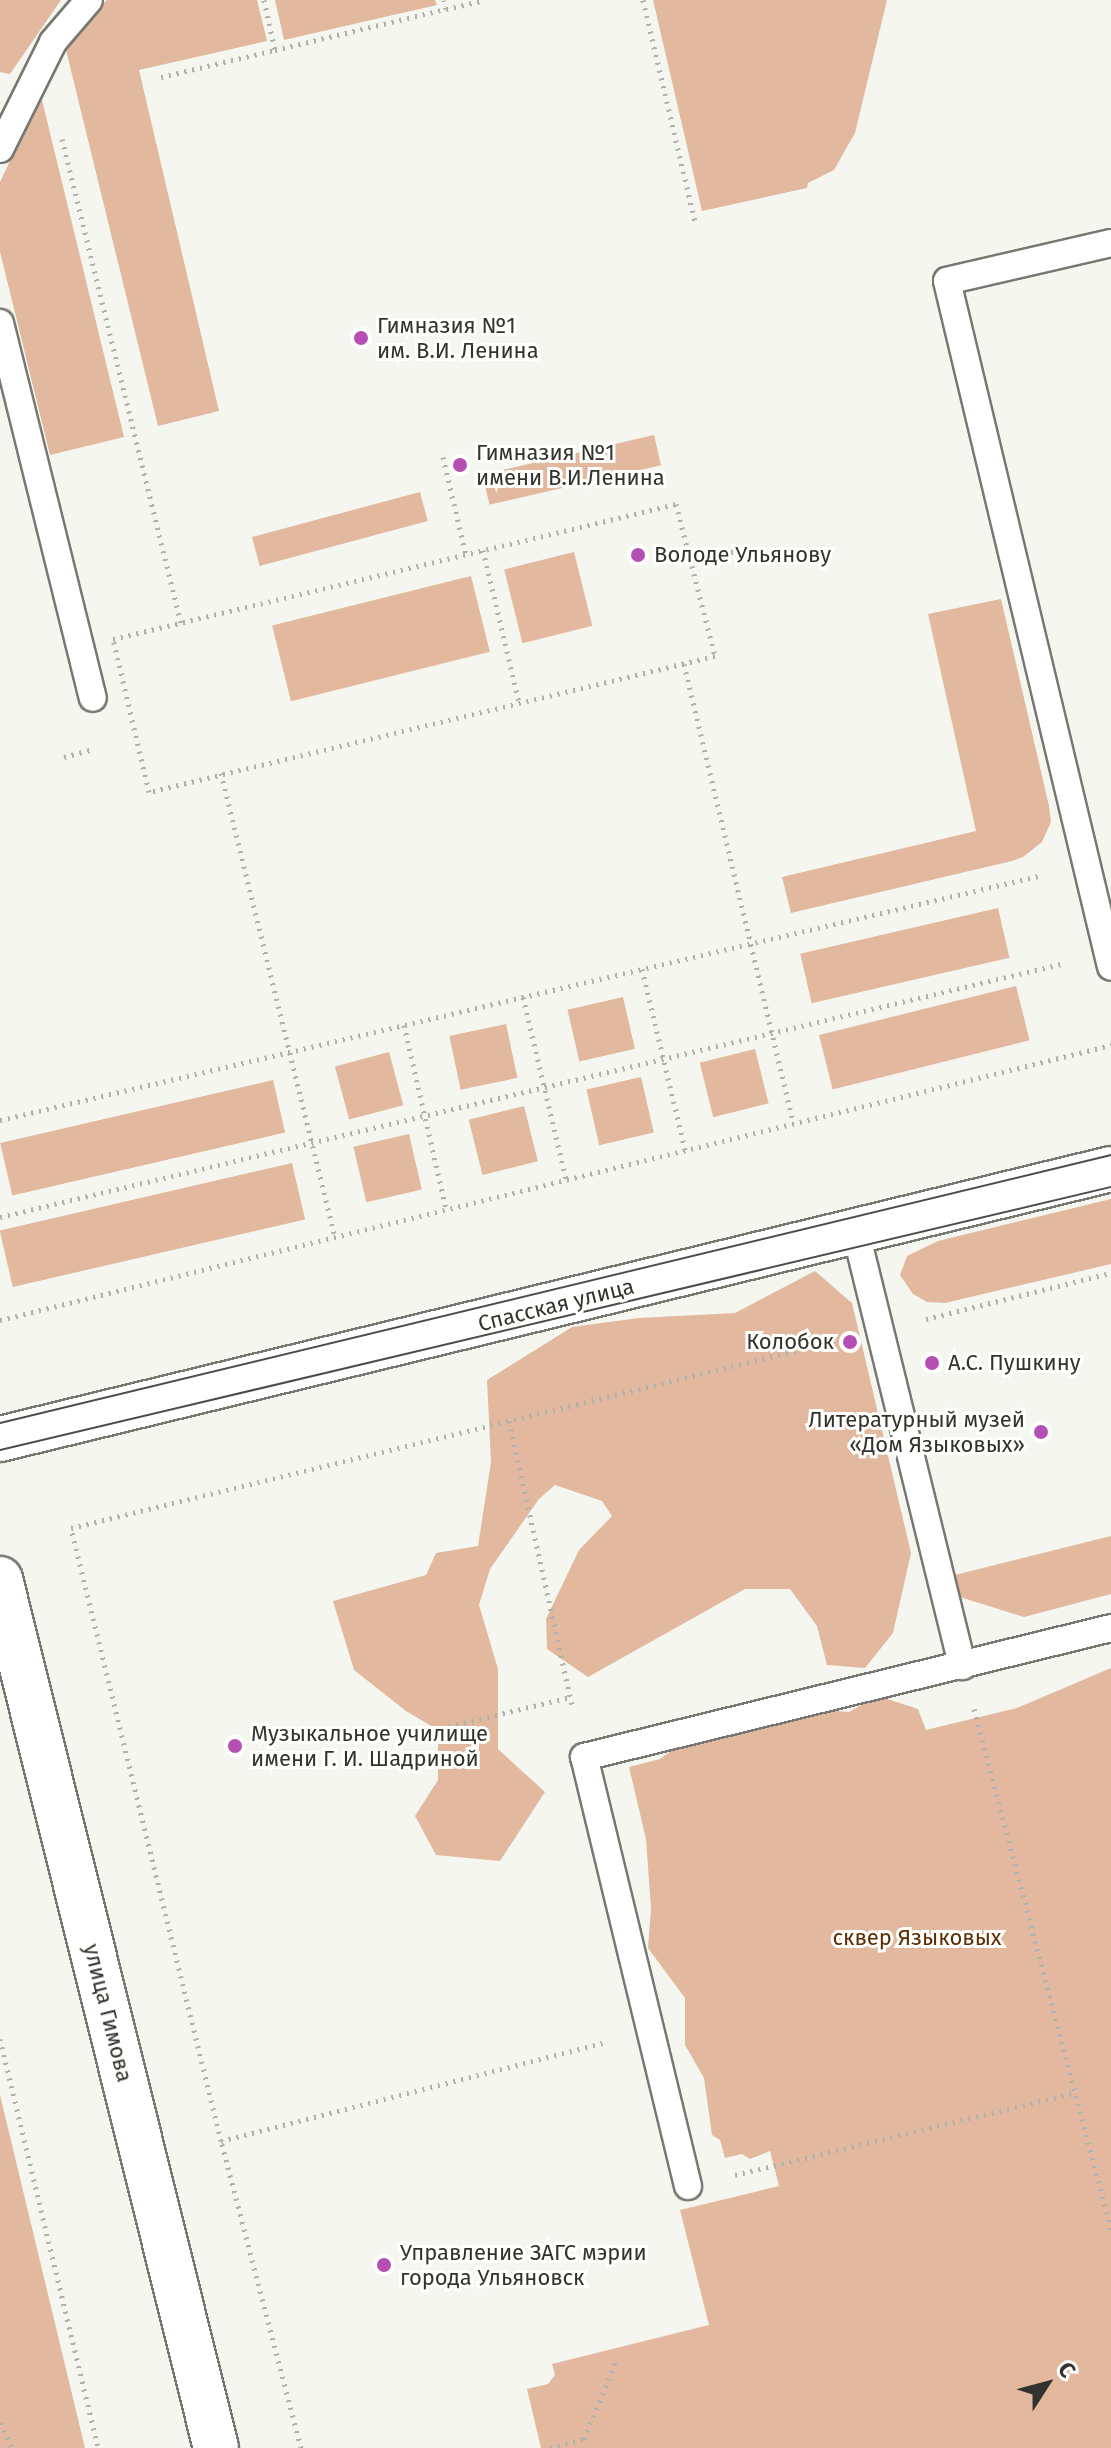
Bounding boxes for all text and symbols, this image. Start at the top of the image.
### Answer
place label: Гимназия №1 им. В.И. Ленина [377,312,539,364]
marker: Гимназия №1 им. В.И. Ленина [352,329,370,347]
place label: Гимназия №1 имени В.И.Ленина [476,439,665,490]
marker: Гимназия №1 имени В.И.Ленина [451,456,469,474]
place label: Володе Ульянову [654,542,831,568]
marker: Володе Ульянову [629,546,647,564]
street label: Спасская улица [475,1273,637,1337]
place label: Колобок [746,1329,834,1355]
marker: Колобок [841,1333,859,1351]
place label: А.С. Пушкину [948,1350,1081,1376]
marker: А.С. Пушкину [923,1354,941,1372]
place label: Литературный музей «Дом Языковых» [808,1406,1025,1458]
marker: Литературный музей «Дом Языковых» [1032,1423,1050,1441]
place label: Музыкальное училище имени Г. И. Шадриной [251,1720,488,1772]
marker: Музыкальное училище имени Г. И. Шадриной [226,1737,244,1755]
park label: сквер Языковых [833,1925,1001,1951]
street label: улица Гимова [78,1941,138,2085]
place label: Управление ЗАГС мэрии города Ульяновск [400,2239,647,2290]
marker: Управление ЗАГС мэрии города Ульяновск [375,2256,393,2274]
north arrow [1007,2344,1087,2424]
text: С [1052,2357,1081,2383]

